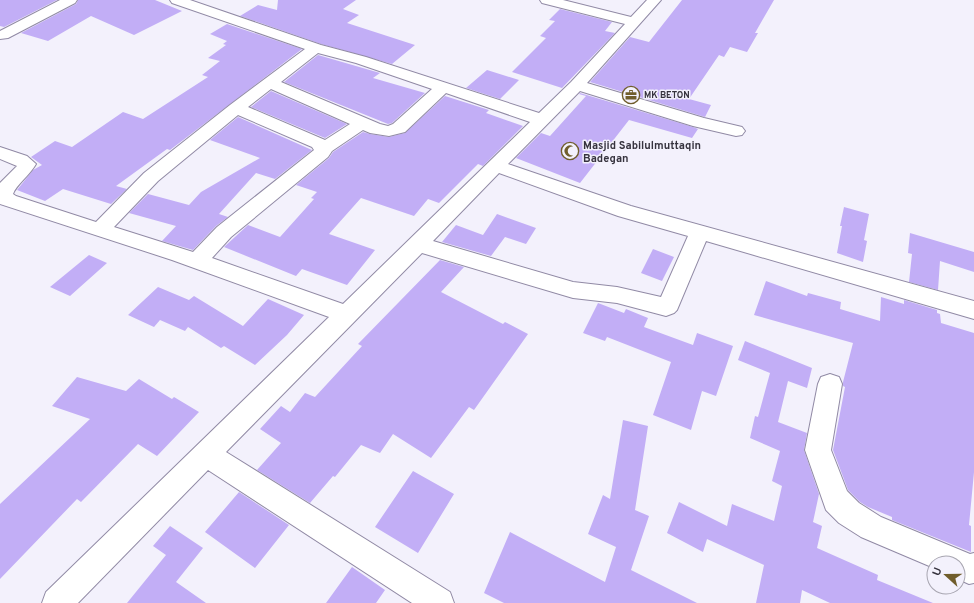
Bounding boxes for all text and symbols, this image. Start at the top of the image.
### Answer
office icon: MK BETON [621,85,641,105]
place label: MK BETON [644,90,690,101]
place label: Masjid Sabilulmuttaqin Badegan [583,139,701,166]
mosque icon: Masjid Sabilulmuttaqin Badegan [560,141,580,161]
north arrow [926,555,966,595]
text: U [930,566,946,578]

